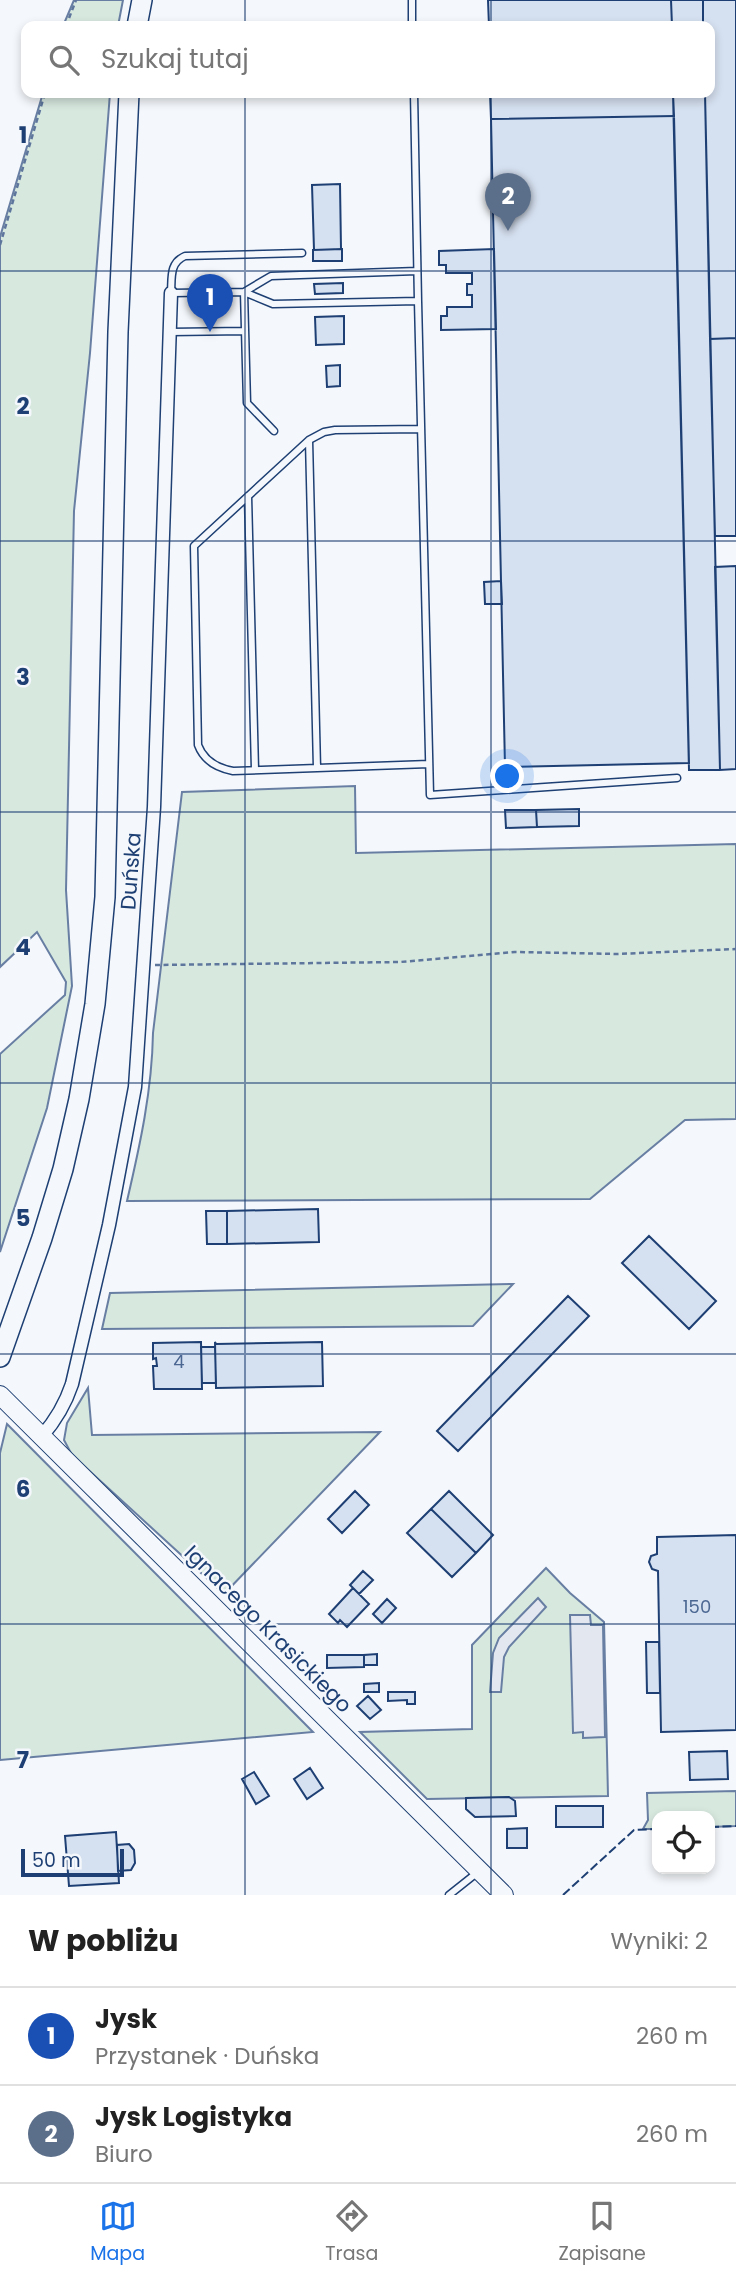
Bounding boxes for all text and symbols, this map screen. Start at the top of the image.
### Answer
search box [21,21,715,98]
icon: search [45,41,83,79]
text: Szukaj tutaj [101,41,249,77]
text: 1 [19,119,27,151]
pin: 2 [485,173,531,231]
pin: 1 [187,274,233,332]
text: 2 [16,390,30,422]
text: 3 [16,661,30,693]
your location [490,759,524,793]
street label: Duńska [113,831,148,911]
text: 4 [15,931,31,963]
text: 5 [16,1202,30,1234]
house number: 4 [173,1349,185,1374]
text: 6 [16,1473,30,1505]
street label: Ignacego Krasickiego [178,1538,359,1719]
house number: 150 [683,1594,711,1619]
text: 7 [17,1744,29,1776]
map controls [652,1811,715,1874]
button: locate [652,1811,715,1874]
scale bar [21,1846,124,1878]
text: 50 m [32,1847,81,1874]
text: W pobliżu [28,1919,179,1962]
text: Wyniki: 2 [610,1925,708,1957]
text: Jysk [95,2001,157,2037]
text: 1 [47,2020,55,2052]
text: 260 m [636,2020,708,2052]
text: Przystanek · Duńska [95,2040,319,2072]
text: Jysk Logistyka [95,2099,292,2135]
text: 2 [44,2118,58,2150]
text: 260 m [636,2118,708,2150]
text: Biuro [95,2138,153,2170]
tab: Mapa [90,2197,145,2268]
tab: Trasa [325,2197,378,2268]
tab: Zapisane [559,2197,646,2268]

